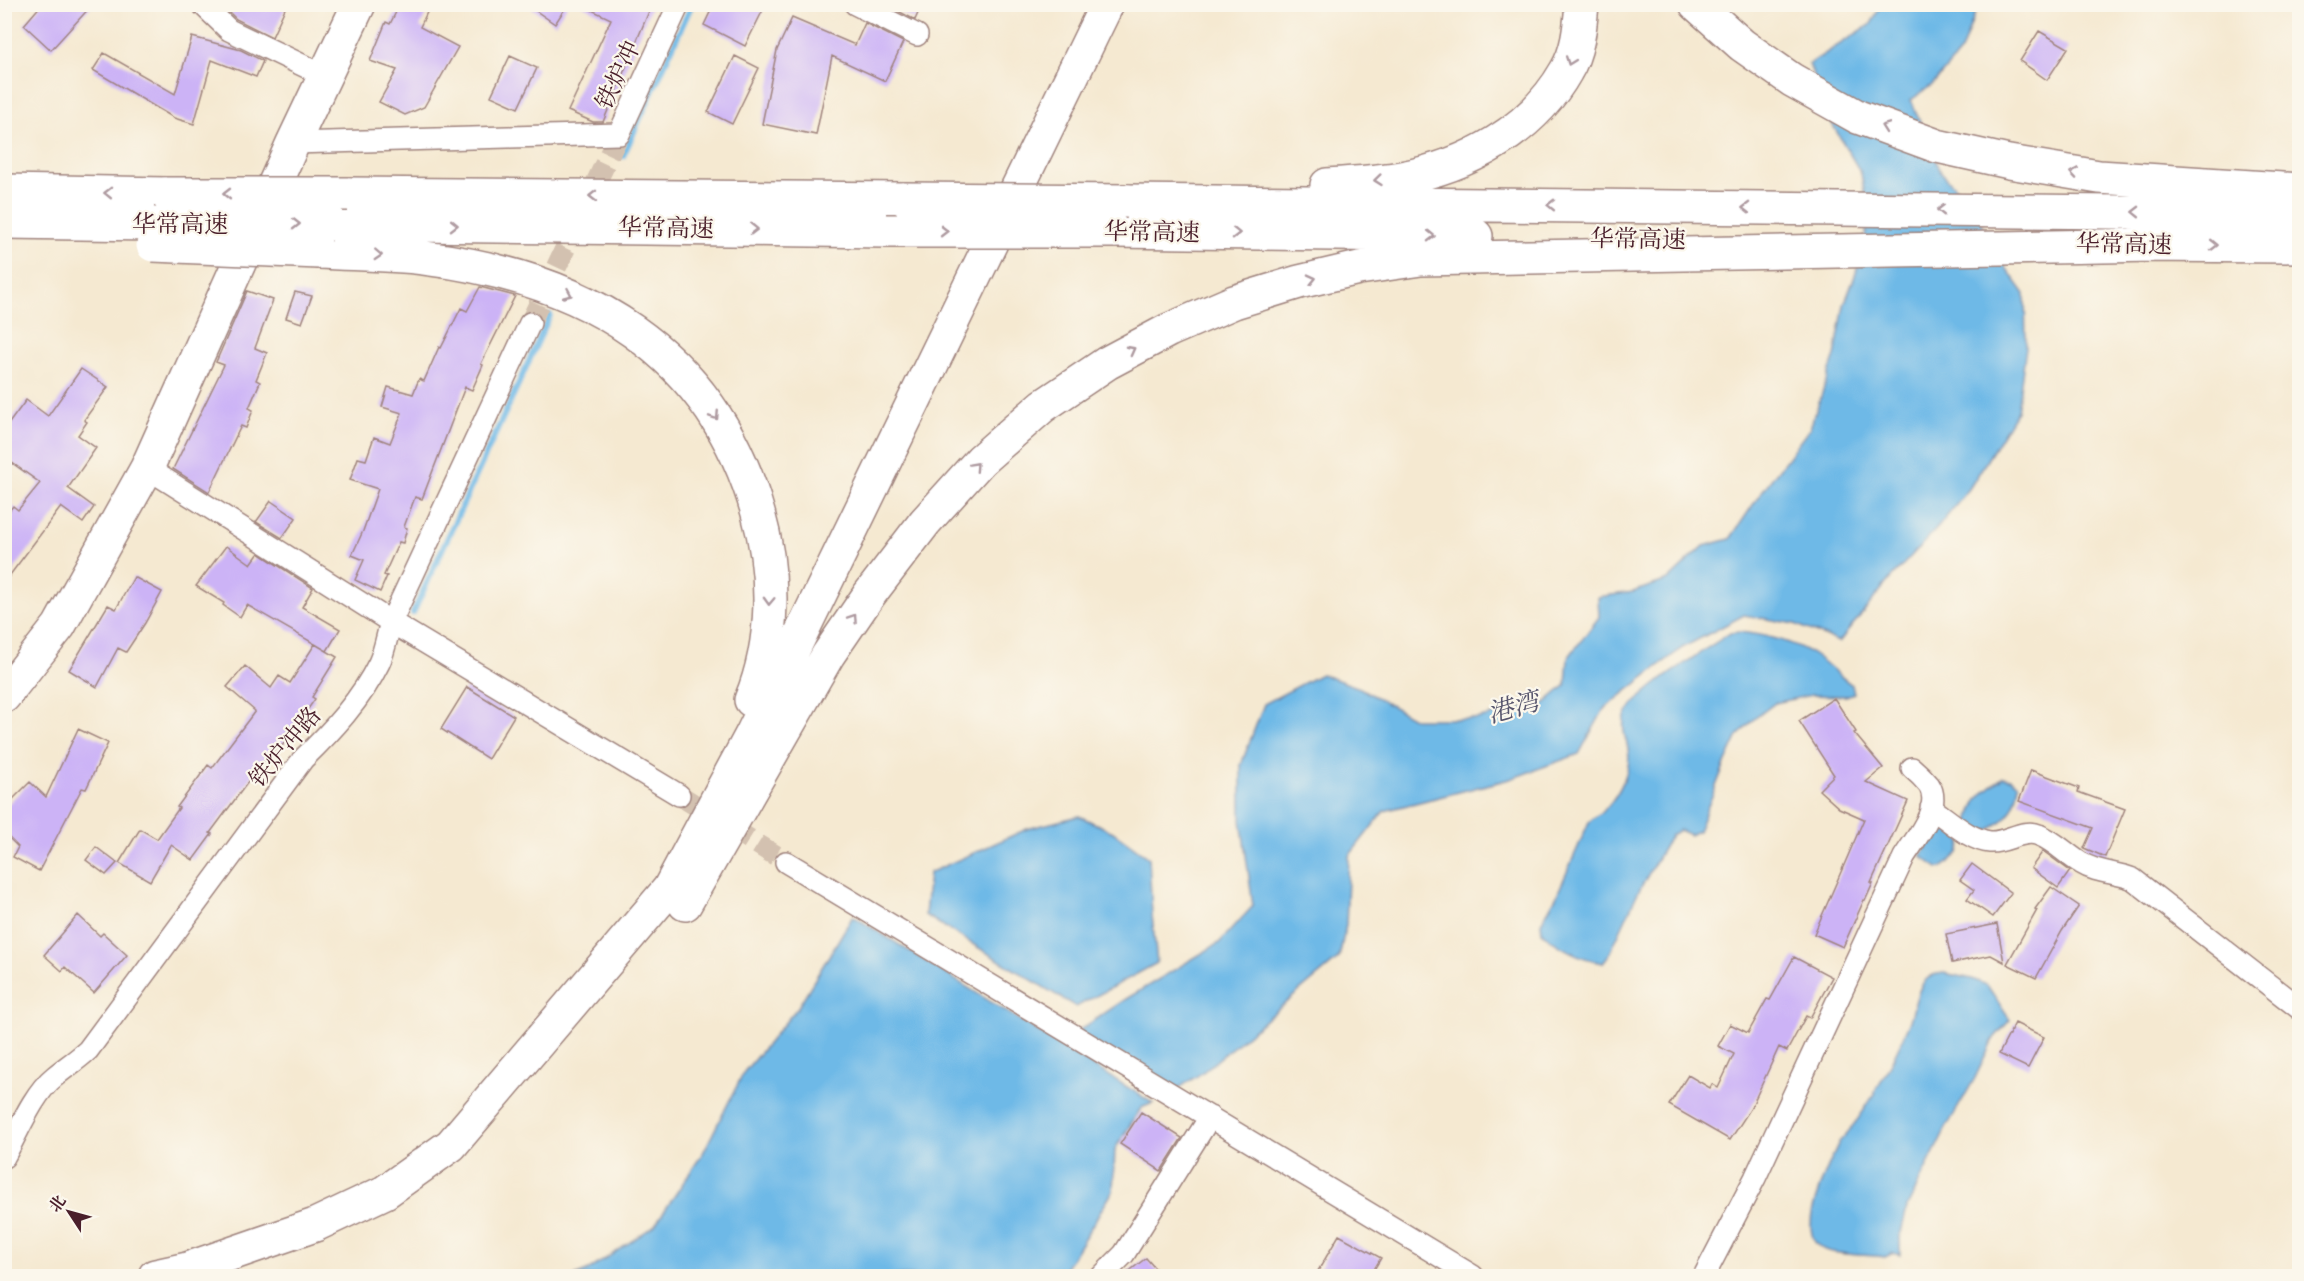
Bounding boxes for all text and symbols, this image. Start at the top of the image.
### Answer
street label: 铁炉冲 [589,36,650,116]
one-way arrow [1564,55,1577,66]
one-way arrow [1880,122,1891,134]
one-way arrow [2069,167,2079,180]
one-way arrow [1373,173,1382,186]
one-way arrow [103,187,112,199]
one-way arrow [222,188,231,200]
one-way arrow [589,189,598,202]
one-way arrow [1547,199,1556,212]
one-way arrow [1742,201,1751,214]
one-way arrow [1937,204,1946,216]
one-way arrow [2132,206,2141,218]
street label: 华常高速 [132,209,228,243]
street label: 华常高速 [618,212,714,248]
street label: 华常高速 [1104,216,1200,252]
one-way arrow [292,218,301,230]
one-way arrow [449,219,458,232]
one-way arrow [749,223,758,235]
street label: 华常高速 [1590,223,1686,259]
one-way arrow [940,225,949,237]
one-way arrow [1231,227,1240,239]
street label: 华常高速 [2076,228,2172,264]
one-way arrow [1426,230,1435,242]
one-way arrow [2209,239,2218,251]
one-way arrow [373,249,382,262]
one-way arrow [1306,273,1316,286]
one-way arrow [561,287,572,299]
one-way arrow [1125,346,1135,357]
one-way arrow [708,410,719,421]
one-way arrow [968,463,979,473]
one-way arrow [763,596,775,605]
one-way arrow [846,614,857,625]
water label: 港湾 [1484,683,1547,733]
street label: 铁炉冲路 [243,701,330,796]
north arrow [39,1182,99,1242]
text: 北 [45,1191,72,1217]

